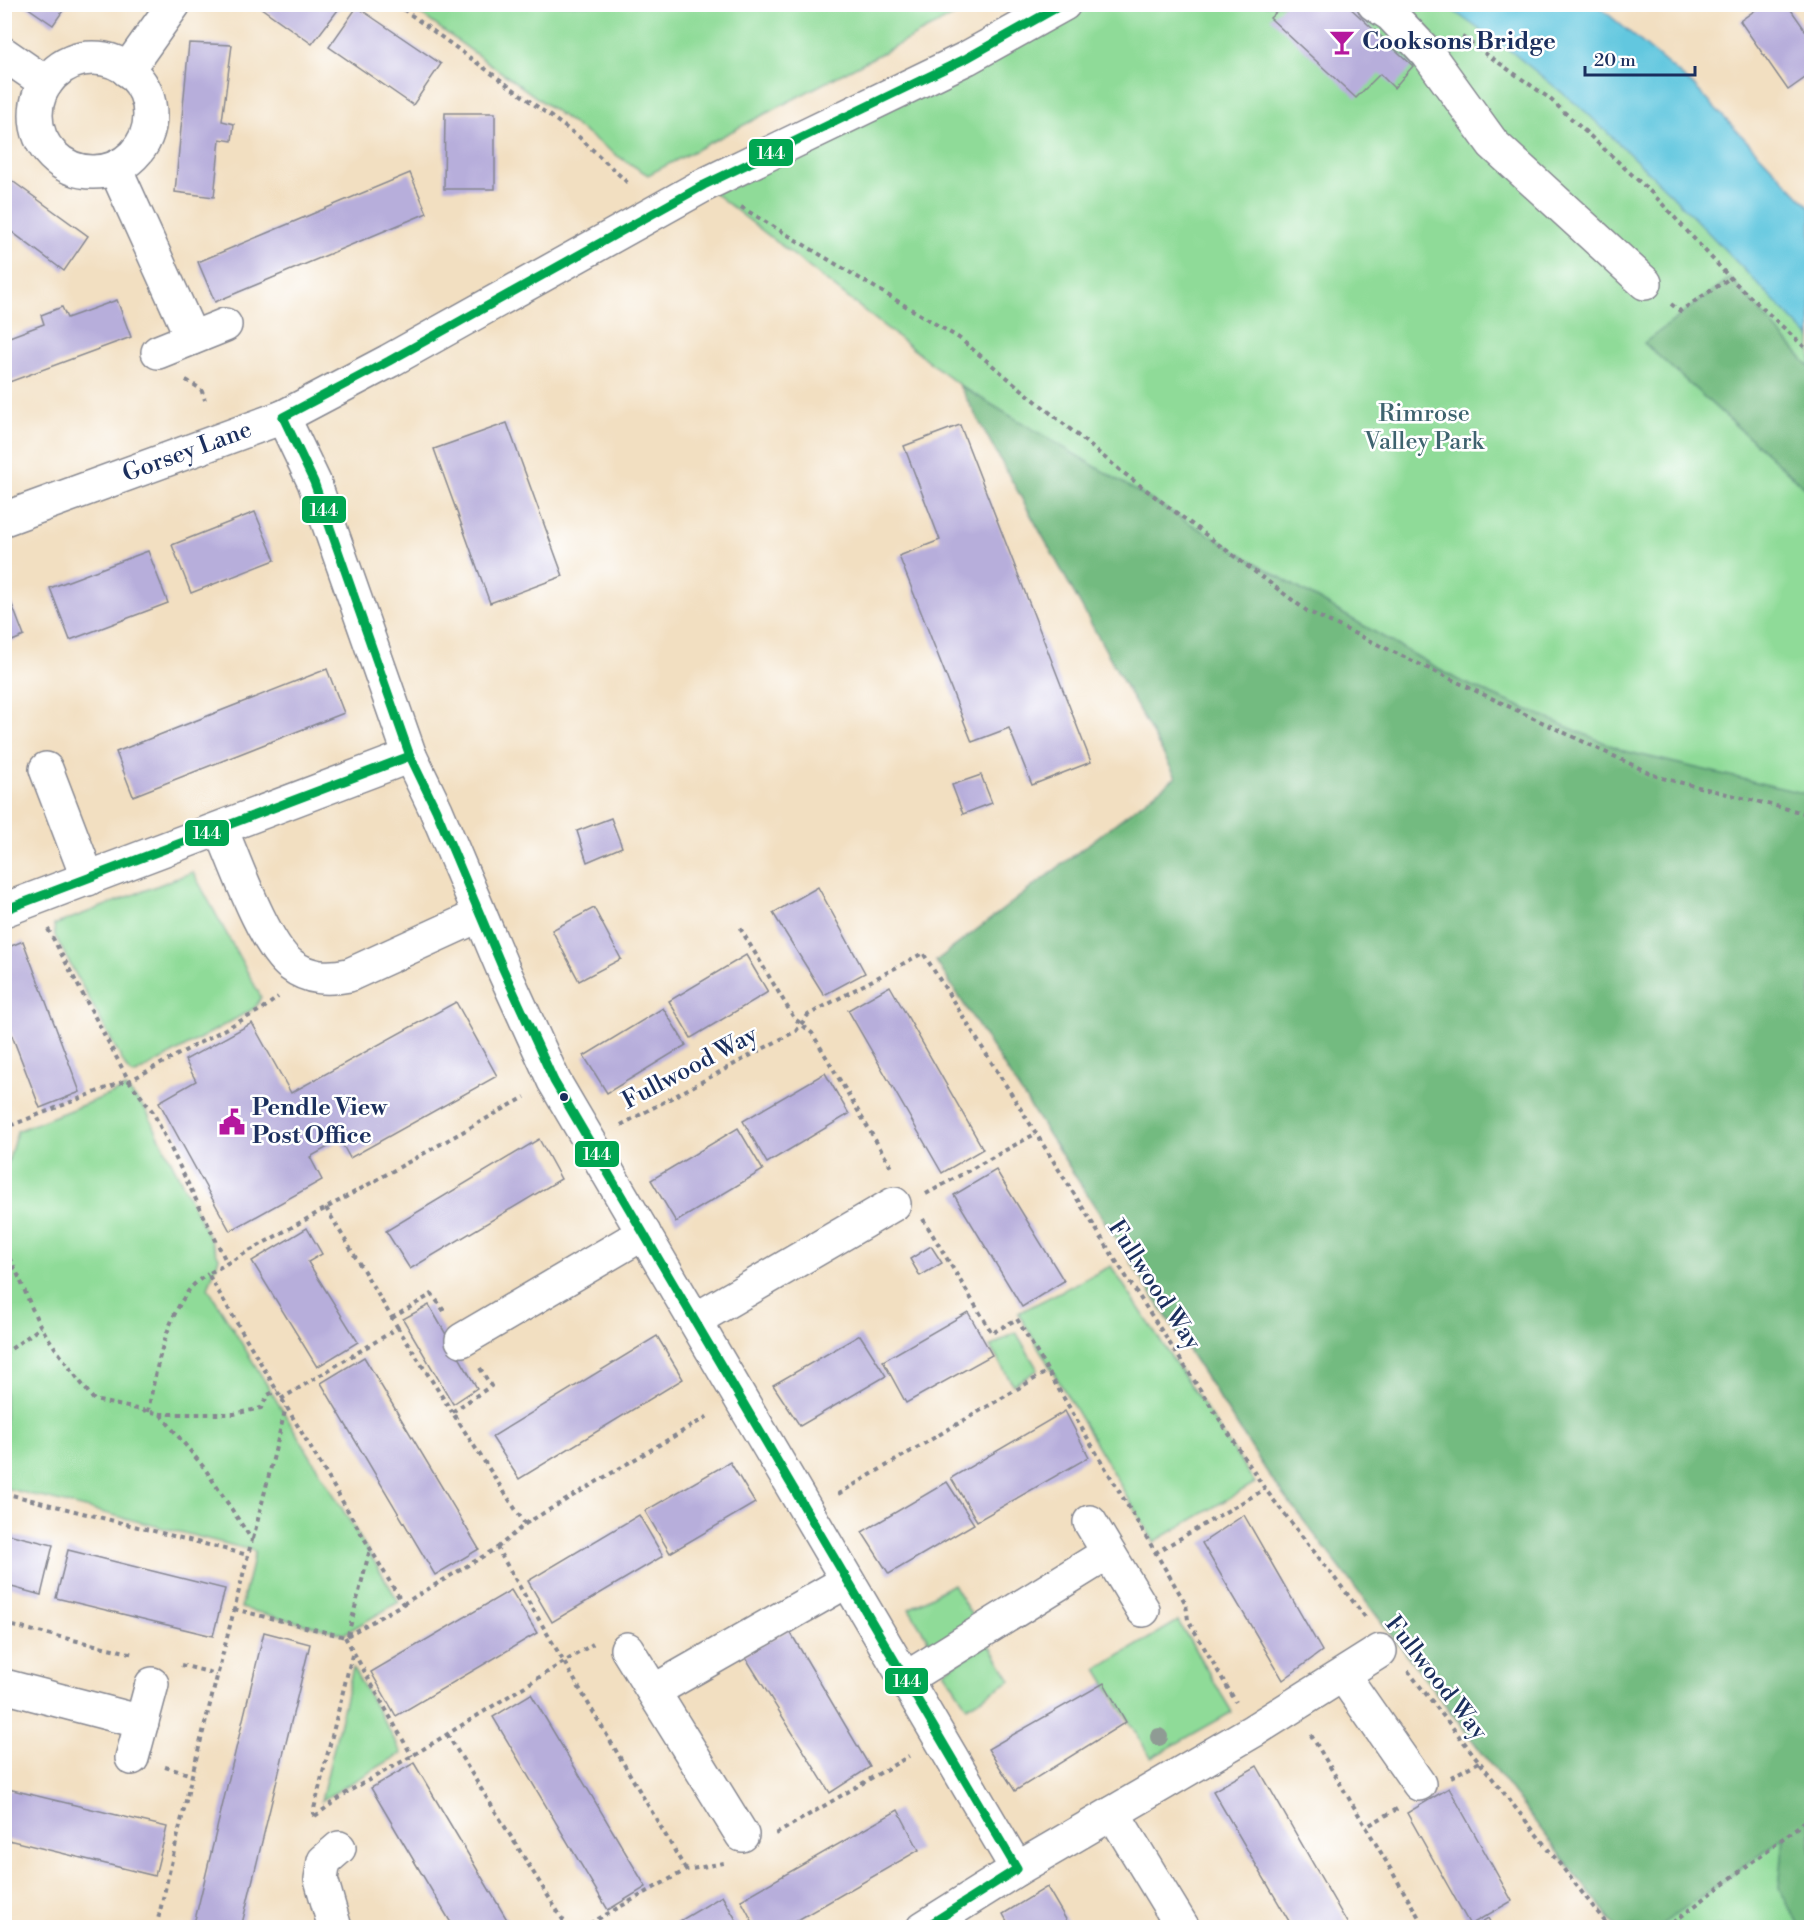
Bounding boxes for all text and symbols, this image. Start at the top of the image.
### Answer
bar icon: Cooksons Bridge [1327,27,1357,57]
place label: Cooksons Bridge [1362,27,1556,57]
scale bar [1585,39,1694,77]
text: 20 m [1594,49,1636,72]
line badge: 144 [748,138,794,167]
text: 144 [757,144,786,164]
park label: Rimrose Valley Park [1363,399,1485,457]
street label: Gorsey Lane [118,415,256,489]
line badge: 144 [301,495,347,524]
text: 144 [310,501,339,521]
line badge: 144 [184,819,230,847]
text: 144 [193,824,222,844]
street label: Fullwood Way [617,1020,763,1116]
unlabelled marker [558,1091,570,1103]
place label: Pendle View Post Office [252,1093,388,1151]
public building icon: Pendle View Post Office [217,1107,247,1137]
line badge: 144 [574,1140,620,1168]
text: 144 [583,1145,612,1165]
street label: Fullwood Way [1101,1214,1207,1356]
street label: Fullwood Way [1378,1610,1494,1746]
line badge: 144 [884,1667,929,1695]
text: 144 [893,1672,922,1692]

